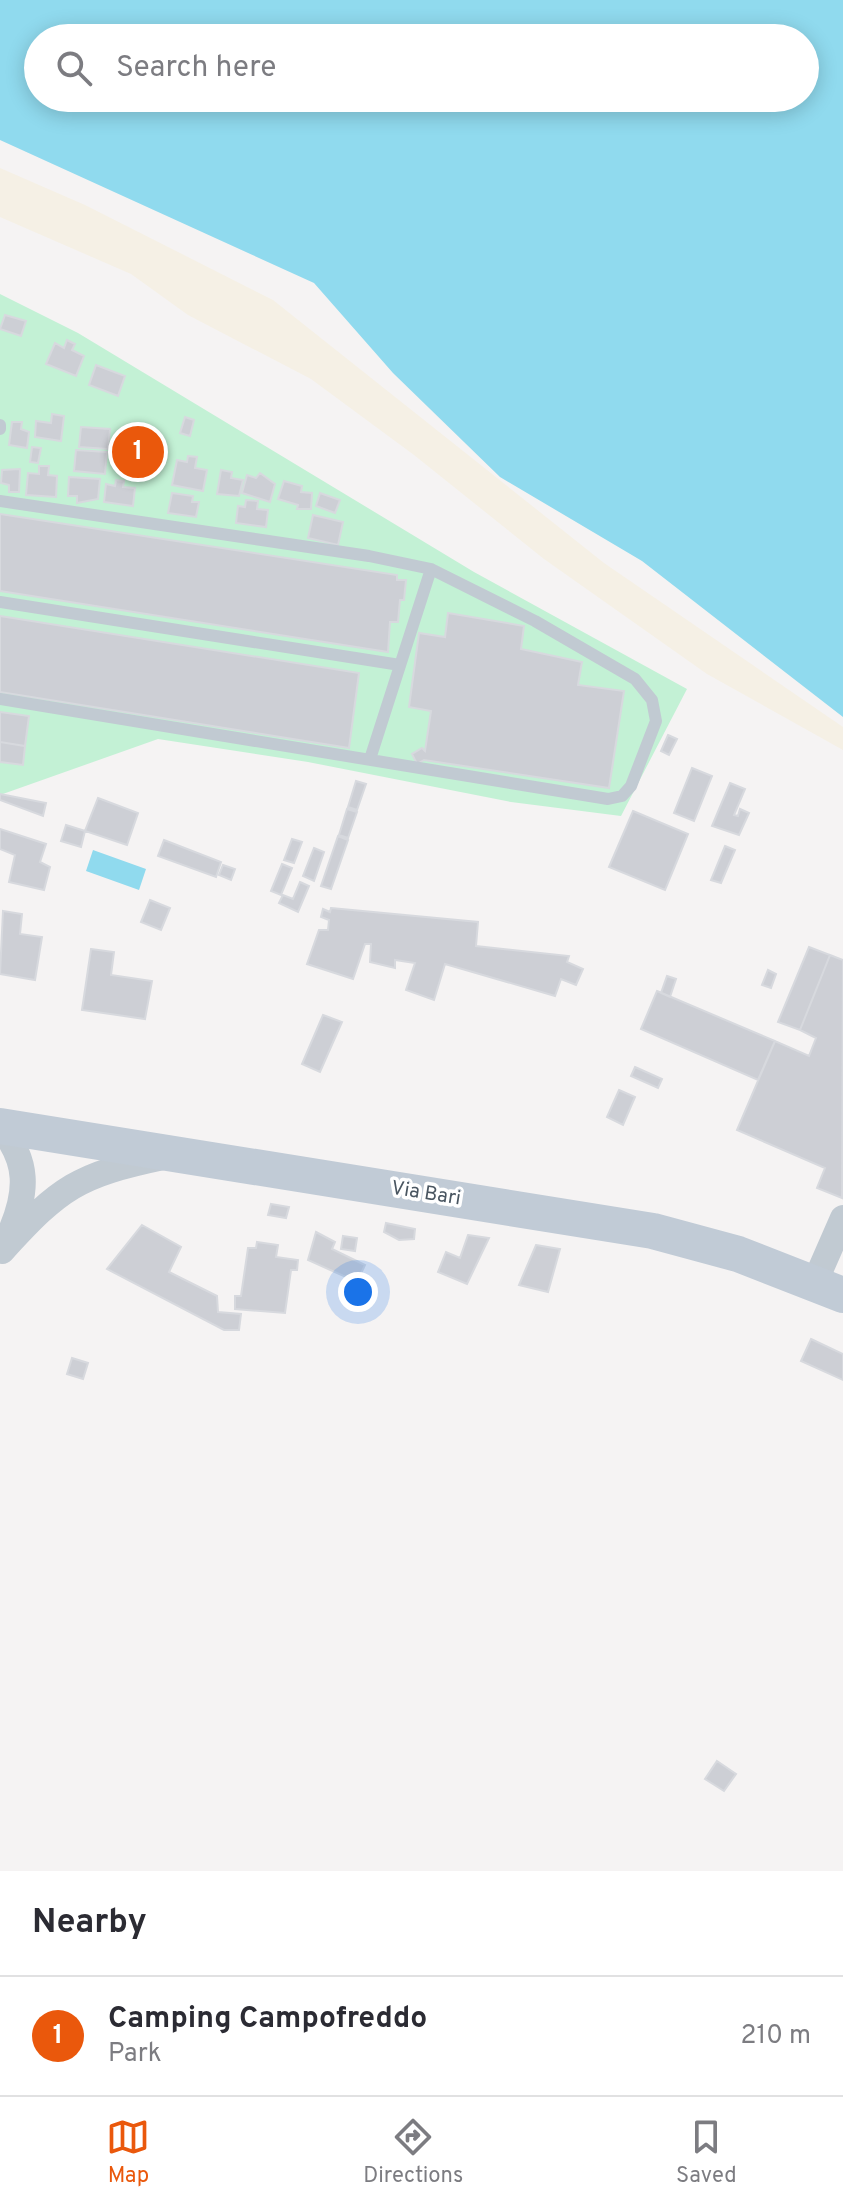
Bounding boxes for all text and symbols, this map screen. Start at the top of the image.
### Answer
search box [24,24,819,112]
icon: search [52,46,96,90]
text: Search here [116,50,276,87]
pin: 1 [112,422,164,482]
street label: Via Bari [389,1176,463,1212]
your location [338,1272,378,1312]
text: Nearby [32,1902,147,1945]
text: Camping Campofreddo [108,2001,427,2038]
text: 1 [53,2020,63,2053]
text: 210 m [741,2020,811,2053]
text: Park [108,2038,162,2071]
tab: Map [106,2115,150,2190]
tab: Directions [363,2115,463,2190]
tab: Saved [676,2115,737,2190]

